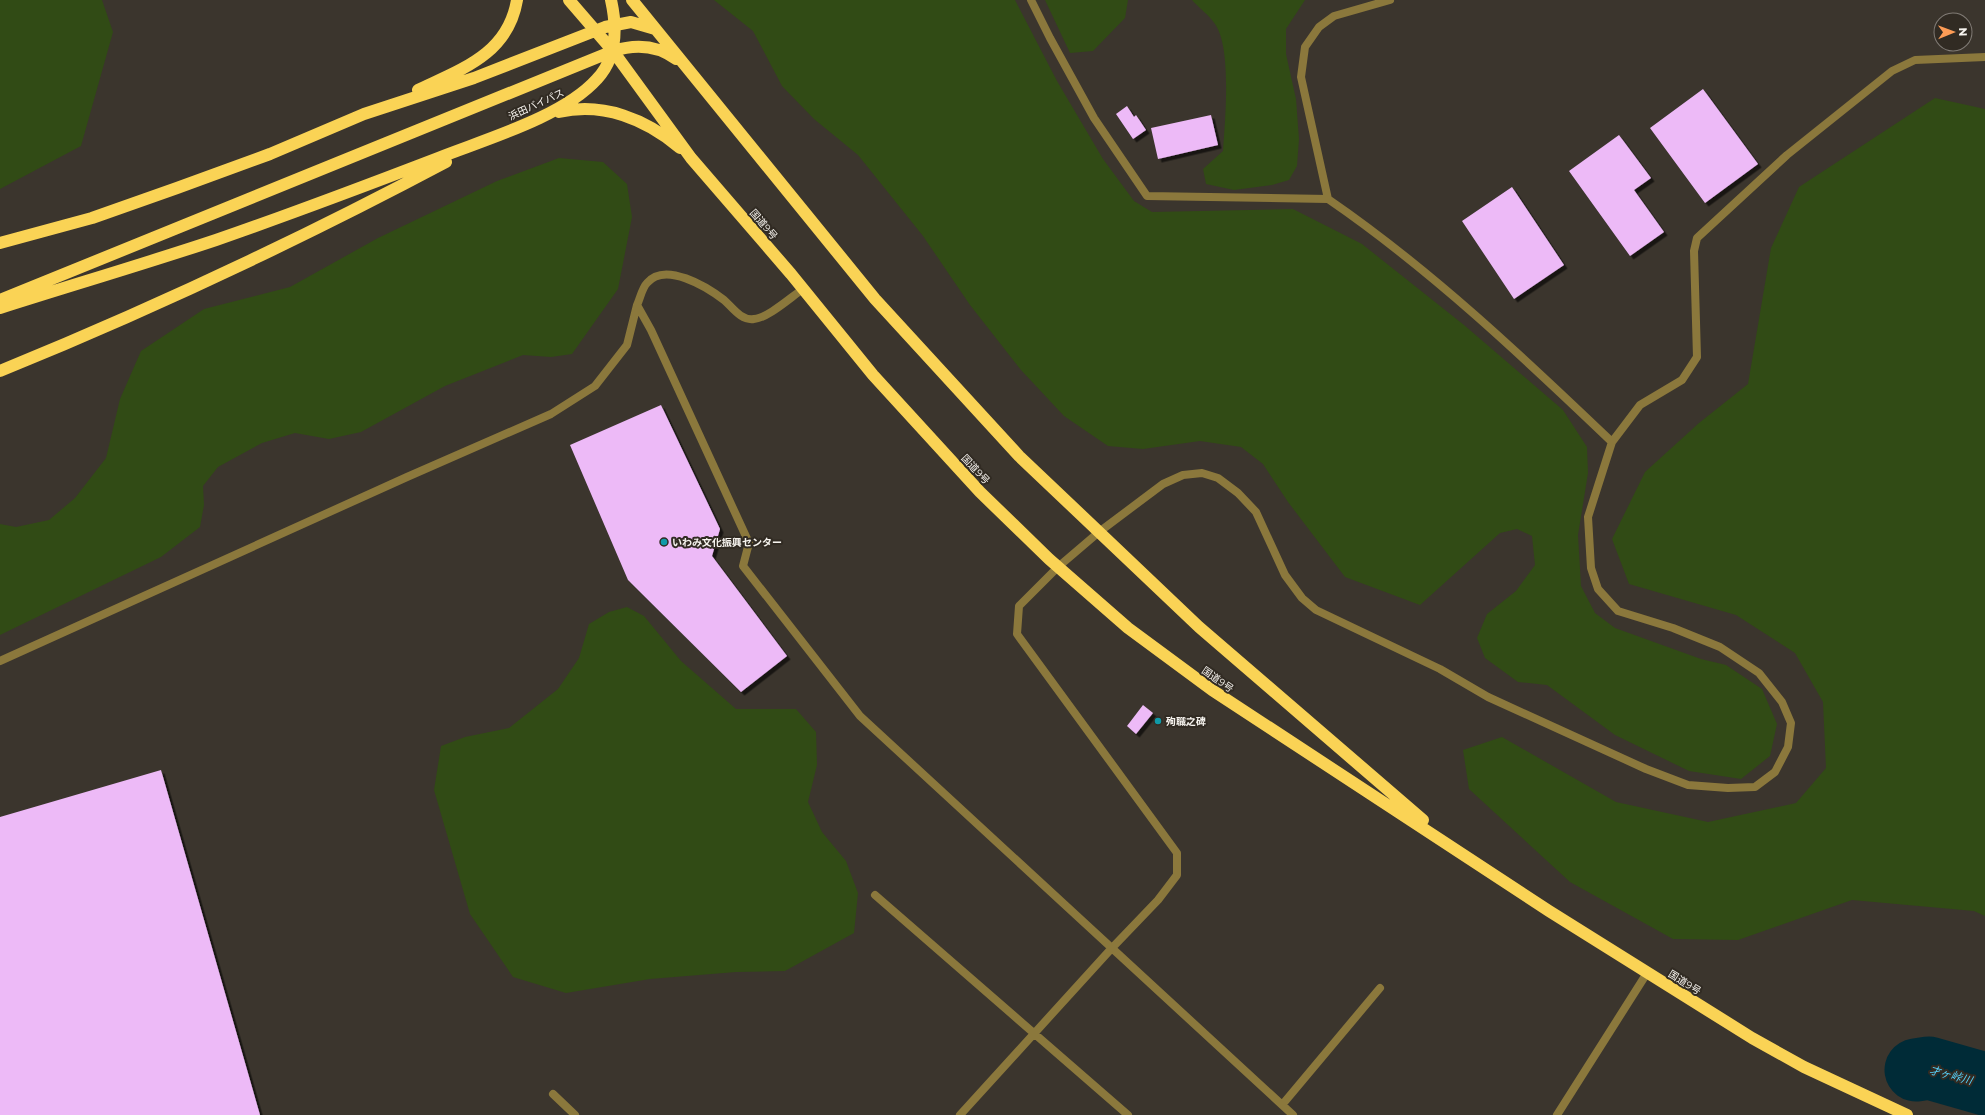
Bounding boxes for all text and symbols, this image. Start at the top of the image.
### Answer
north arrow [1933,12,1973,52]
text: N [1956,27,1970,36]
street label: 浜田バイパス [506,86,566,123]
street label: 国道9号 [747,206,780,242]
street label: 国道9号 [959,452,993,487]
place label: いわみ文化振興センター [672,536,782,549]
marker: いわみ文化振興センター [659,537,669,547]
street label: 国道9号 [1199,664,1236,695]
place label: 殉職之碑 [1165,715,1206,728]
marker: 殉職之碑 [1153,716,1163,726]
street label: 国道9号 [1666,967,1703,997]
water label: 才ヶ峠川 [1928,1063,1975,1088]

